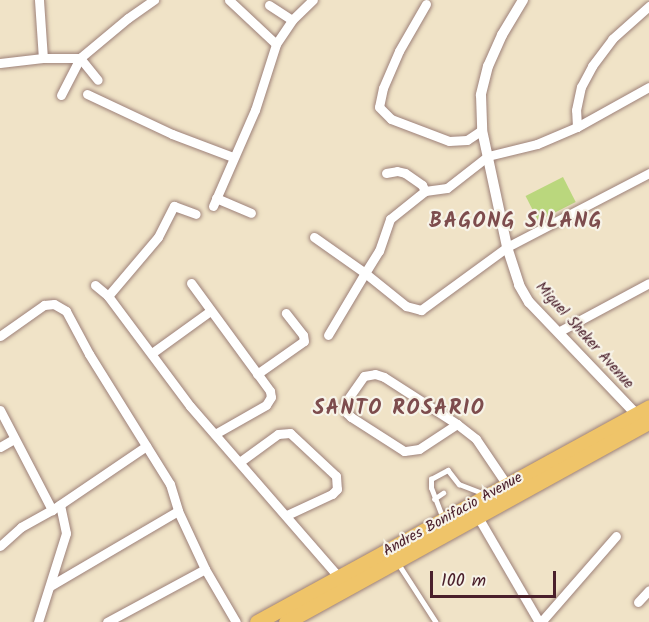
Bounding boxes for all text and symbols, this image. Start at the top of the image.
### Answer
district label: BAGONG SILANG [429,209,603,235]
street label: Miguel Sheker Avenue [531,279,637,393]
district label: SANTO ROSARIO [313,396,485,422]
street label: Andres Bonifacio Avenue [380,469,526,561]
scale bar [433,559,559,597]
text: 100 m [441,567,486,596]

